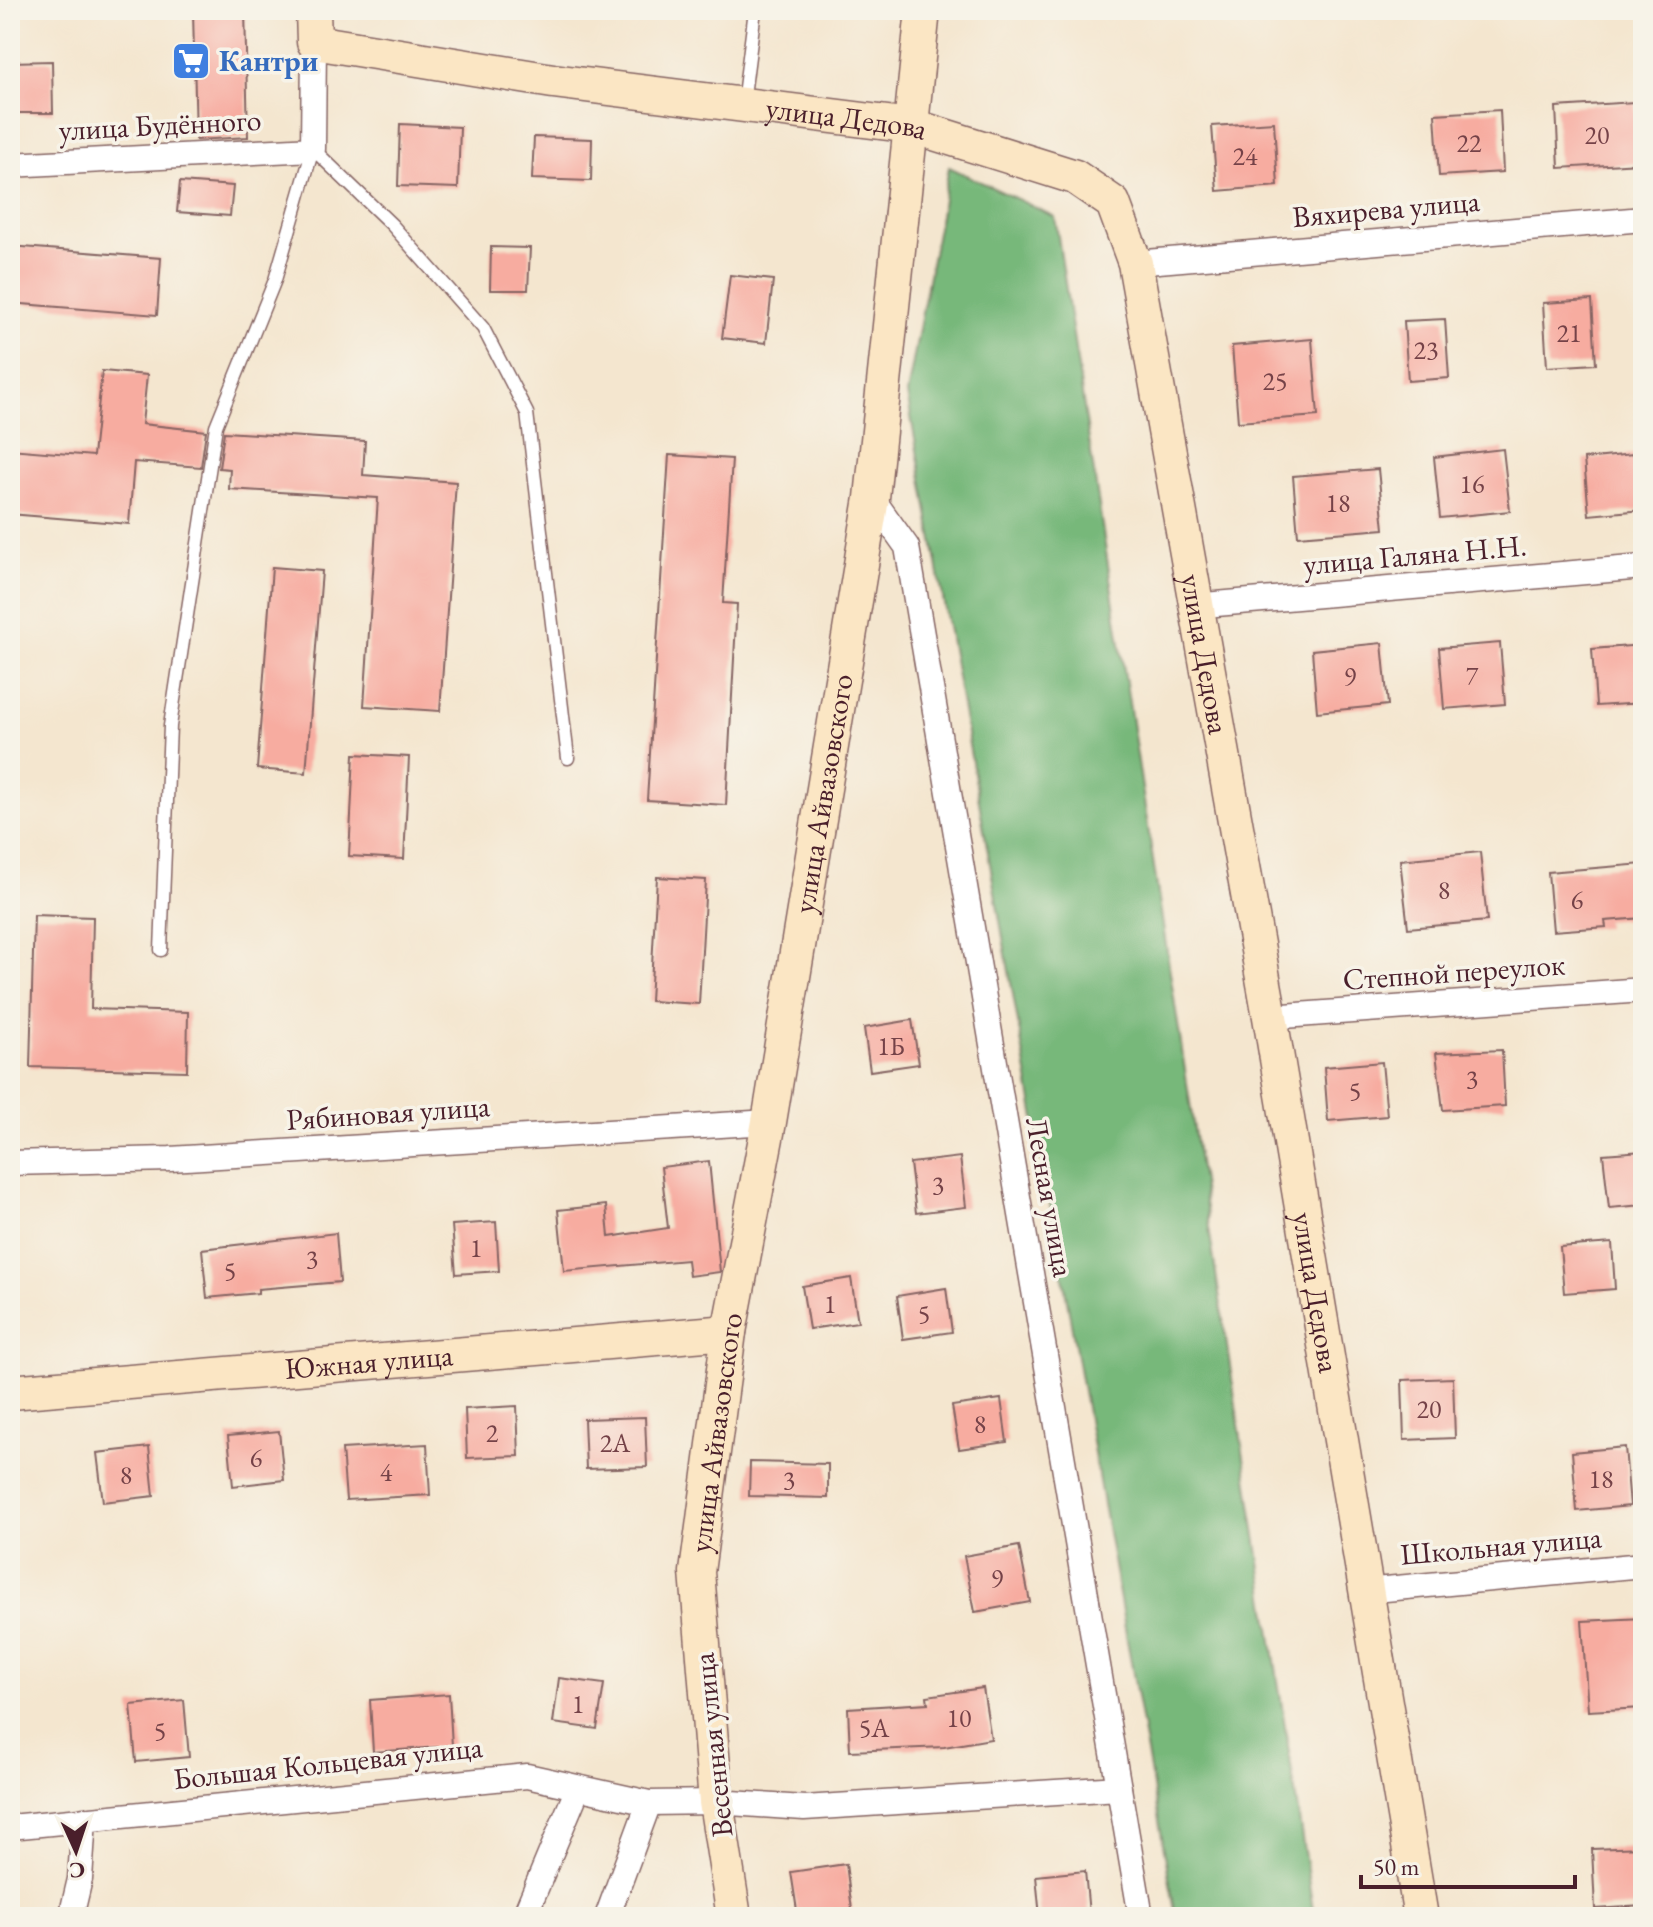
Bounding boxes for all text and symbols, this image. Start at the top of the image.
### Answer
supermarket icon: Кантри [170,40,212,82]
place label: Кантри [219,41,318,80]
street label: улица Дедова [764,88,932,149]
street label: улица Будённого [58,100,262,149]
house number: 20 [1585,118,1609,152]
house number: 22 [1457,126,1482,160]
house number: 24 [1233,139,1258,173]
street label: Вяхирева улица [1291,181,1481,236]
house number: 21 [1557,316,1581,350]
house number: 23 [1414,333,1438,367]
house number: 25 [1263,364,1287,398]
house number: 16 [1460,467,1484,501]
house number: 18 [1326,486,1350,520]
street label: улица Галяна Н.Н. [1302,525,1528,584]
street label: улица Дедова [1172,571,1239,737]
house number: 7 [1466,659,1479,693]
house number: 9 [1344,660,1357,694]
street label: улица Айвазовского [784,671,862,916]
house number: 8 [1438,873,1450,907]
house number: 6 [1571,883,1583,917]
street label: Степной переулок [1341,944,1566,999]
house number: 1Б [877,1029,905,1063]
house number: 3 [1466,1062,1478,1096]
house number: 5 [1349,1074,1361,1108]
street label: Рябиновая улица [285,1086,491,1139]
street label: Лесная улица [1017,1114,1084,1280]
house number: 3 [932,1168,944,1202]
street label: улица Дедова [1284,1209,1349,1376]
house number: 1 [470,1231,482,1265]
house number: 3 [306,1242,318,1276]
house number: 5 [224,1254,236,1288]
house number: 1 [824,1287,836,1321]
house number: 5 [918,1297,930,1331]
street label: улица Айвазовского [680,1309,751,1555]
street label: Южная улица [283,1335,455,1388]
house number: 20 [1417,1392,1441,1426]
house number: 8 [974,1407,986,1441]
house number: 2 [486,1416,499,1450]
house number: 2А [600,1426,631,1460]
house number: 6 [250,1441,262,1475]
house number: 4 [380,1455,393,1489]
house number: 8 [120,1458,132,1492]
house number: 18 [1589,1462,1613,1496]
house number: 3 [783,1463,795,1497]
street label: Школьная улица [1399,1517,1603,1574]
house number: 9 [991,1562,1004,1596]
street label: Весенная улица [683,1651,742,1839]
house number: 1 [572,1687,584,1721]
house number: 10 [947,1701,971,1735]
house number: 5А [859,1711,890,1745]
house number: 5 [154,1714,166,1748]
street label: Большая Кольцевая улица [171,1727,484,1798]
north arrow [36,1811,116,1891]
scale bar [1361,1839,1575,1889]
text: 50 m [1373,1851,1420,1882]
text: С [68,1856,86,1885]

